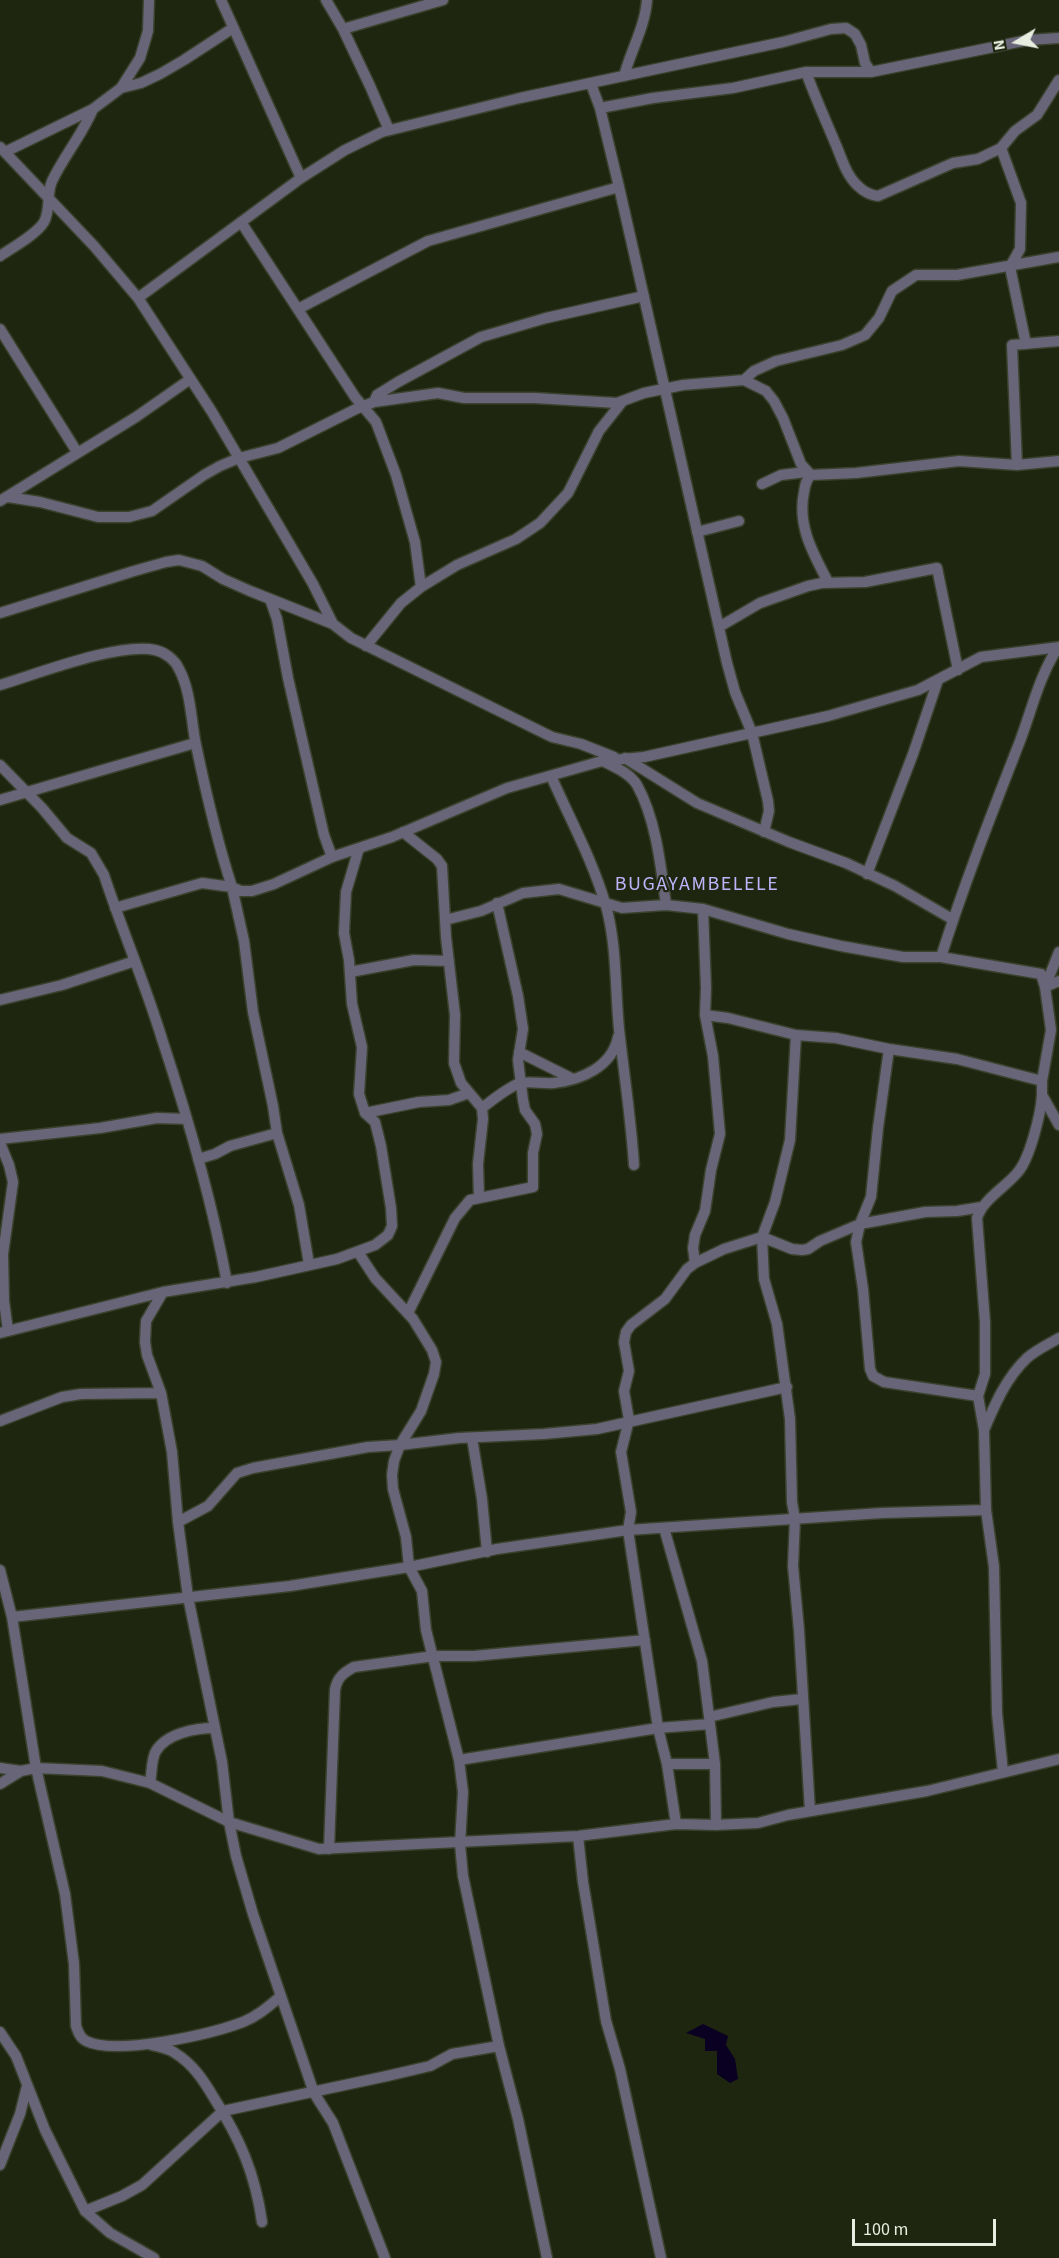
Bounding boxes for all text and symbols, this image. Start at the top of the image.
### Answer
north arrow [987,12,1047,72]
text: N [988,38,1011,52]
district label: BUGAYAMBELELE [615,874,779,898]
scale bar [855,2207,999,2245]
text: 100 m [863,2217,908,2242]

